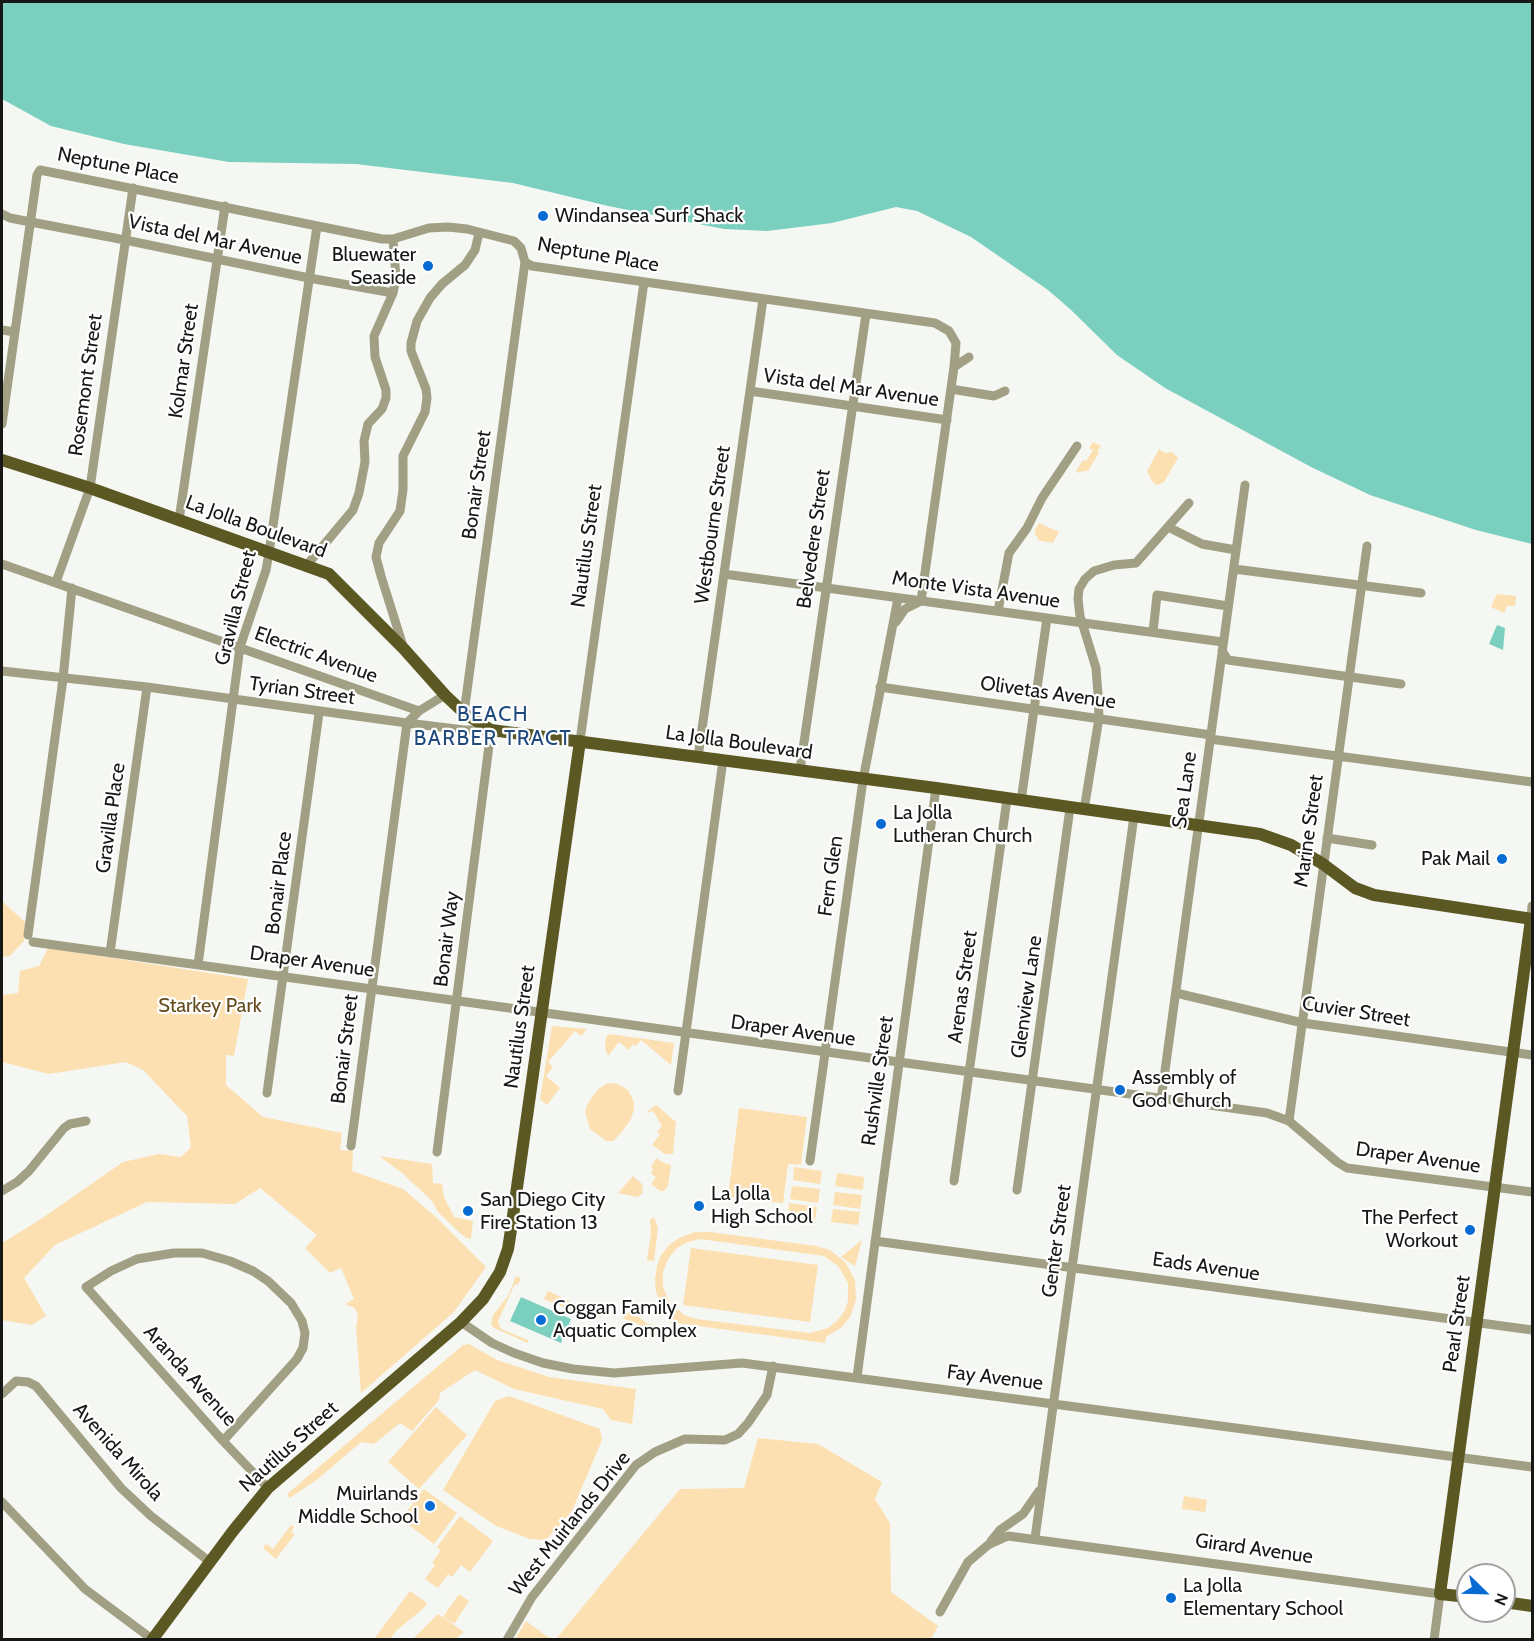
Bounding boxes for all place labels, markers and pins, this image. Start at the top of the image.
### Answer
place label: Windansea Surf Shack [555,204,743,228]
marker: Windansea Surf Shack [536,209,550,223]
place label: Bluewater Seaside [332,243,416,290]
marker: Bluewater Seaside [421,259,435,273]
place label: La Jolla Lutheran Church [893,801,1032,848]
marker: La Jolla Lutheran Church [874,817,888,831]
place label: Pak Mail [1421,847,1490,871]
marker: Pak Mail [1495,852,1509,866]
place label: Assembly of God Church [1132,1066,1236,1113]
marker: Assembly of God Church [1113,1083,1127,1097]
place label: La Jolla High School [711,1182,813,1229]
place label: San Diego City Fire Station 13 [480,1188,605,1235]
marker: La Jolla High School [692,1199,706,1213]
marker: San Diego City Fire Station 13 [461,1204,475,1218]
place label: The Perfect Workout [1362,1206,1458,1253]
marker: The Perfect Workout [1463,1223,1477,1237]
place label: Coggan Family Aquatic Complex [553,1296,697,1343]
marker: Coggan Family Aquatic Complex [534,1313,548,1327]
place label: Muirlands Middle School [298,1482,418,1529]
marker: Muirlands Middle School [423,1499,437,1513]
place label: La Jolla Elementary School [1183,1574,1343,1621]
marker: La Jolla Elementary School [1164,1591,1178,1605]

